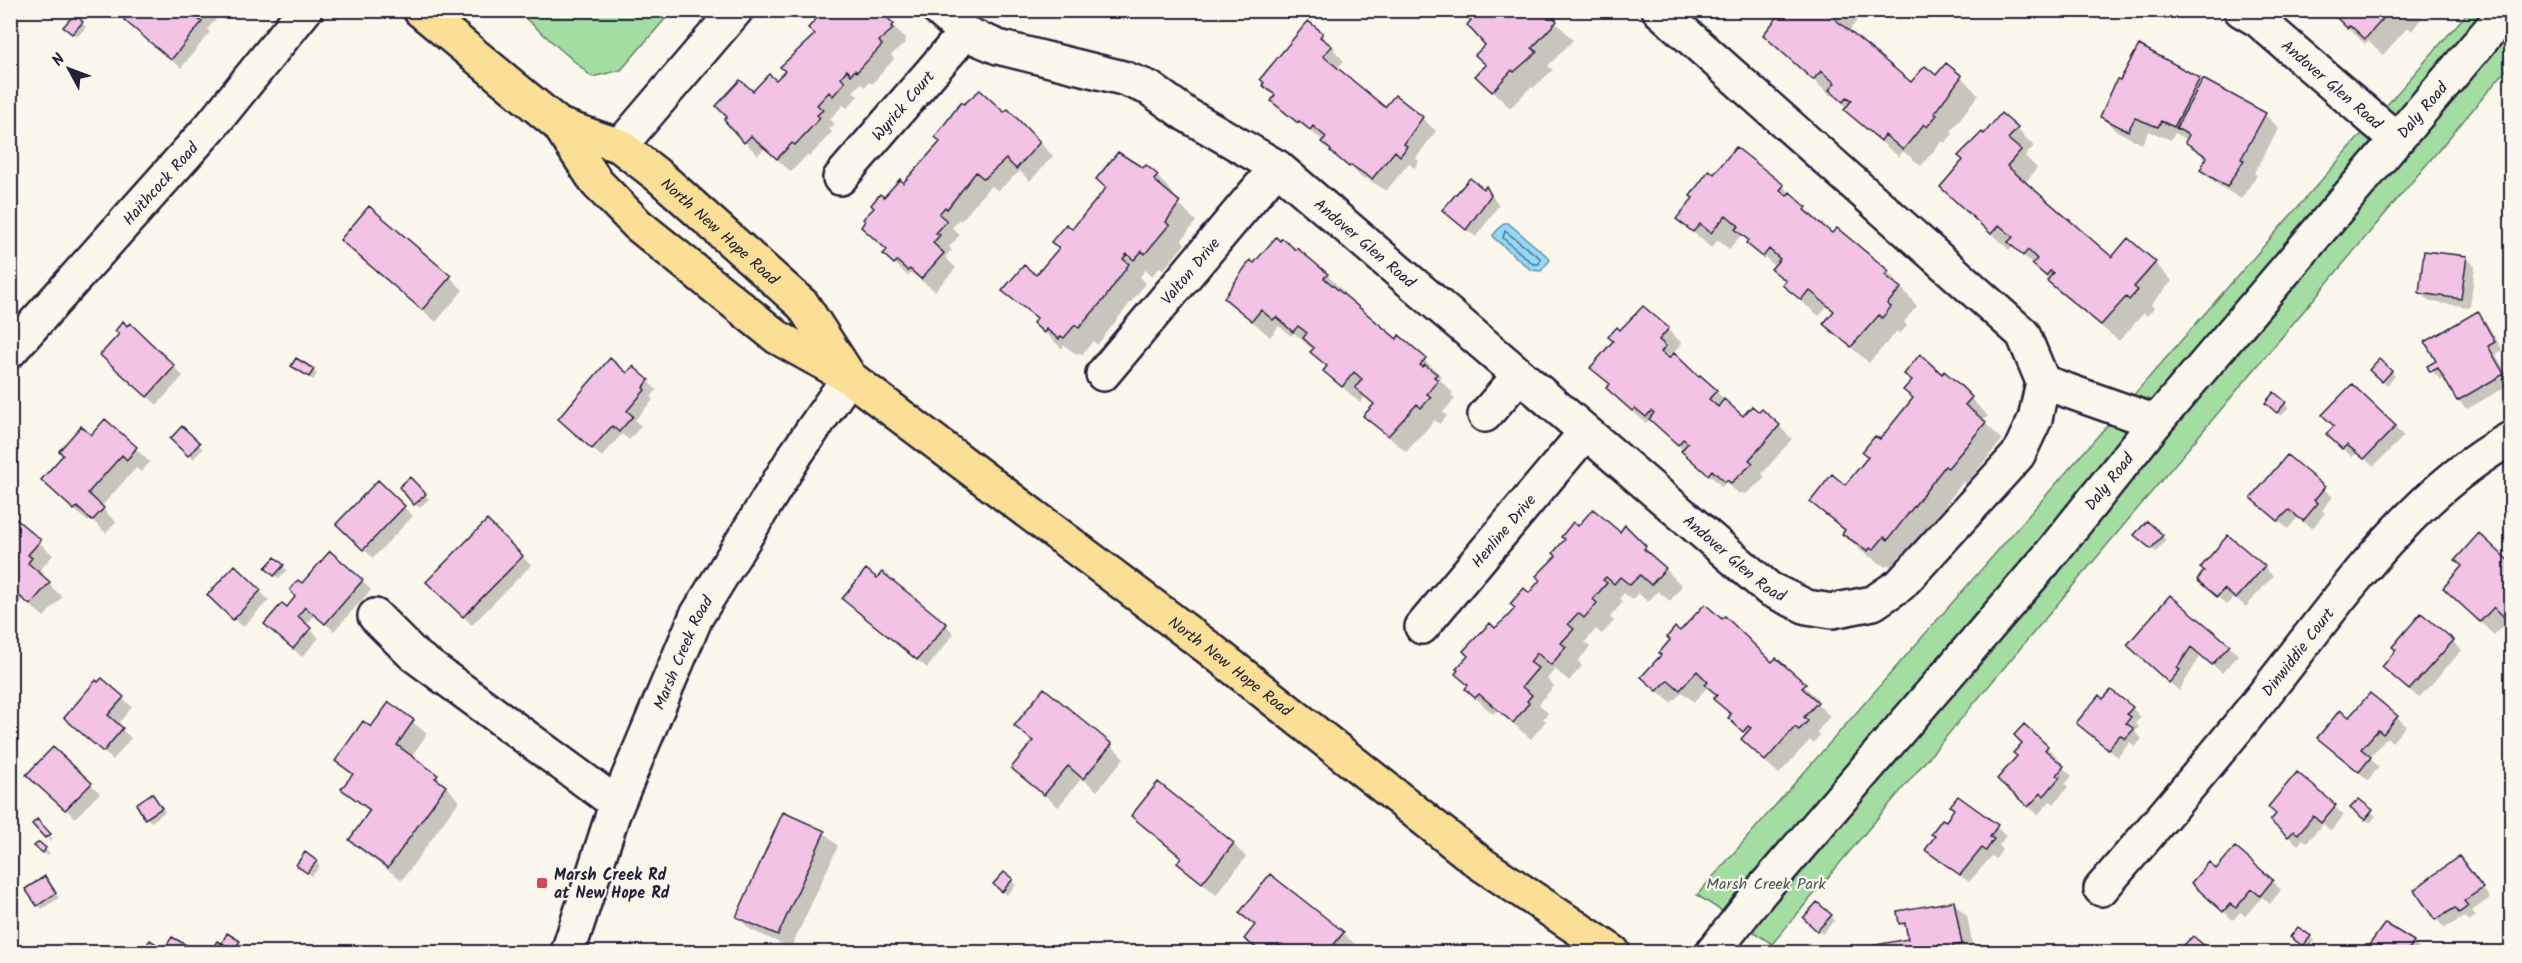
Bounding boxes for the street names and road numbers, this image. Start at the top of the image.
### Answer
street label: Andover Glen Road [2275,34,2389,137]
street label: Wyrick Court [866,65,942,147]
street label: Daly Road [2392,76,2455,145]
street label: Haithcock Road [117,136,206,231]
street label: North New Hope Road [655,172,785,292]
street label: Andover Glen Road [1308,193,1421,295]
street label: Valton Drive [1155,232,1227,311]
street label: Daly Road [2079,447,2141,517]
street label: Henline Drive [1466,489,1543,574]
street label: Andover Glen Road [1677,509,1791,610]
street label: Marsh Creek Road [647,590,721,714]
street label: Dinwiddie Court [2256,602,2342,703]
street label: North New Hope Road [1163,611,1298,724]

